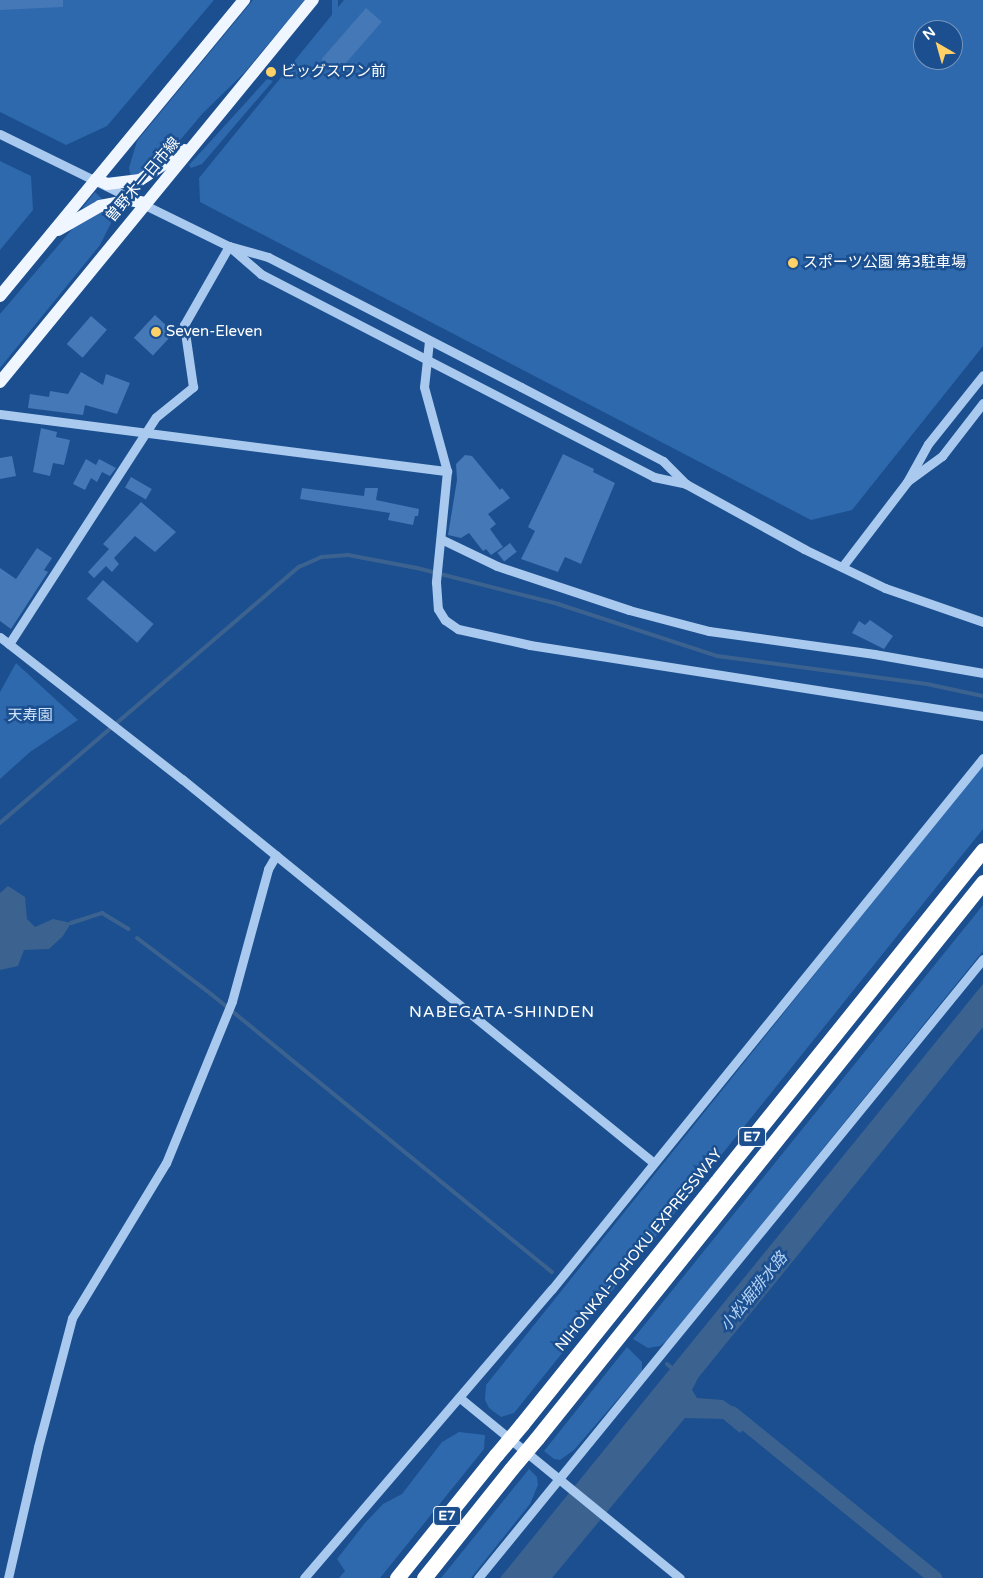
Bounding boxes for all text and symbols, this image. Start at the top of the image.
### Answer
north arrow [913,20,963,70]
text: N [919,23,939,44]
place label: ビッグスワン前 [281,63,386,81]
marker: ビッグスワン前 [265,66,277,78]
street label: 曽野木一日市線 [102,134,184,226]
place label: スポーツ公園 第3駐車場 [803,254,966,272]
marker: スポーツ公園 第3駐車場 [787,257,799,269]
place label: Seven-Eleven [166,323,262,341]
marker: Seven-Eleven [150,326,162,338]
park label: 天寿園 [8,707,52,725]
district label: NABEGATA-SHINDEN [407,1002,597,1022]
road number: E7 [737,1126,767,1148]
street label: NIHONKAI-TOHOKU EXPRESSWAY [552,1145,726,1355]
water label: 小松堀排水路 [716,1249,792,1335]
road number: E7 [432,1504,462,1528]

